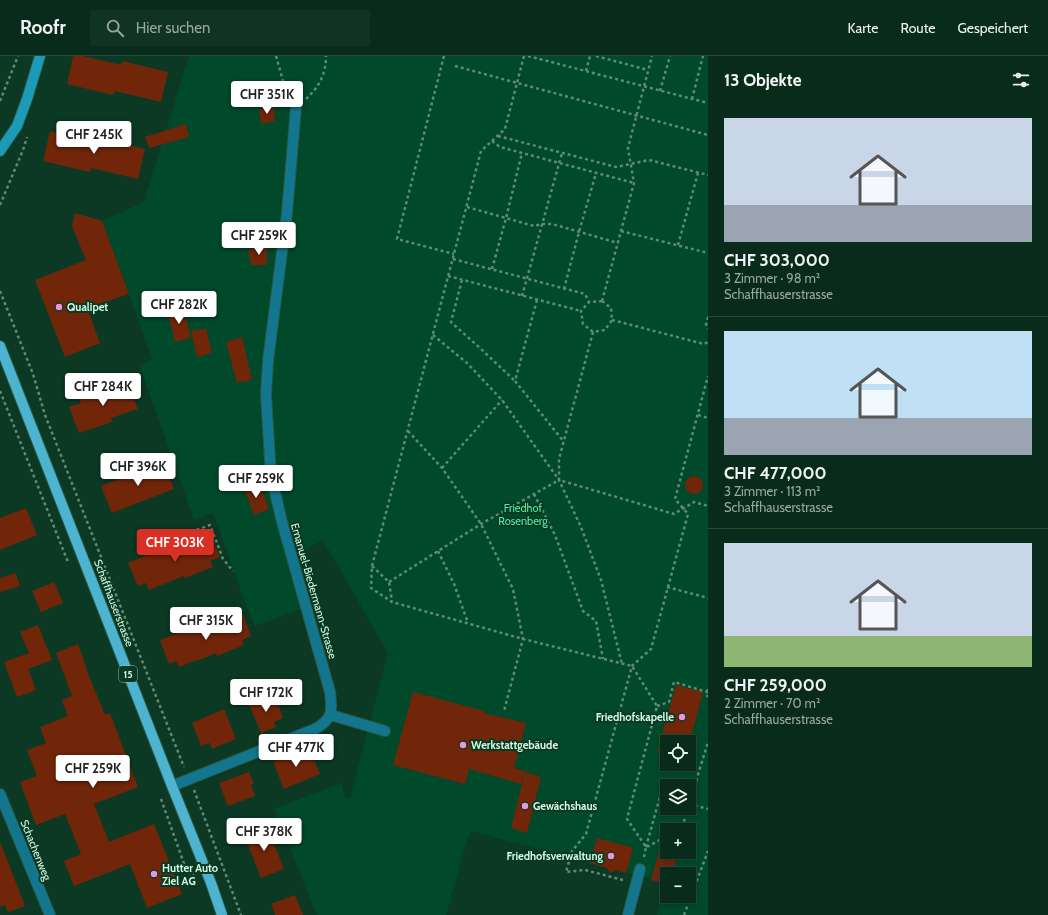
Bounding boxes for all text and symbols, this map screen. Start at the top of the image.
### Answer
search box [90,10,370,46]
text: Roofr [20,16,66,39]
icon: search [104,17,126,39]
text: Hier suchen [136,19,210,37]
text: Karte [848,19,878,37]
text: Route [900,19,936,37]
text: Gespeichert [958,19,1028,37]
icon: filters [1010,69,1032,91]
text: 13 Objekte [724,70,801,90]
pin: CHF 351K [226,81,308,115]
text: CHF 351K [240,86,294,102]
pin: CHF 245K [53,121,135,155]
text: CHF 245K [65,126,123,142]
icon: home [842,144,914,216]
pin: CHF 259K [218,222,300,256]
text: CHF 259K [231,227,287,243]
text: CHF 303,000 [724,250,830,270]
text: 3 Zimmer · 98 m² [724,270,820,286]
text: Schaffhauserstrasse [724,286,833,302]
pin: CHF 282K [138,291,220,325]
text: CHF 282K [151,296,207,312]
place label: Qualipet [67,300,108,314]
marker: Qualipet [54,302,64,312]
icon: home [842,357,914,429]
pin: CHF 284K [62,373,144,407]
text: CHF 284K [74,378,132,394]
pin: CHF 396K [97,453,179,487]
text: CHF 396K [110,458,166,474]
text: CHF 477,000 [724,463,827,483]
pin: CHF 259K [215,465,297,499]
text: CHF 259K [228,470,284,486]
text: 3 Zimmer · 113 m² [724,483,820,499]
text: Schaffhauserstrasse [724,499,833,515]
park label: Friedhof Rosenberg [498,501,548,528]
street label: Emanuel-Biedermann-Strasse [288,522,340,661]
pin: CHF 303K [134,529,216,563]
text: CHF 303K [146,534,204,550]
street label: Schaffhauserstrasse [91,557,137,649]
icon: home [842,569,914,641]
pin: CHF 315K [165,607,247,641]
text: CHF 315K [179,612,233,628]
road number: 15 [119,666,137,682]
text: CHF 259,000 [724,675,827,695]
pin: CHF 172K [225,679,307,713]
text: CHF 172K [239,684,293,700]
text: 2 Zimmer · 70 m² [724,695,820,711]
place label: Friedhofskapelle [596,710,674,724]
text: Schaffhauserstrasse [724,711,833,727]
marker: Friedhofskapelle [677,712,687,722]
pin: CHF 477K [255,734,337,768]
map controls [660,735,696,903]
button: locate [660,735,696,771]
place label: Werkstattgebäude [471,738,558,752]
text: CHF 477K [268,739,324,755]
marker: Werkstattgebäude [458,740,468,750]
pin: CHF 259K [52,755,134,789]
text: CHF 259K [65,760,121,776]
button: layers [660,779,696,815]
place label: Gewächshaus [533,799,598,813]
marker: Gewächshaus [520,801,530,811]
street label: Schachenweg [17,818,55,883]
pin: CHF 378K [223,818,305,852]
text: CHF 378K [236,823,292,839]
button: + [660,823,696,859]
place label: Friedhofsverwaltung [506,849,603,863]
marker: Friedhofsverwaltung [606,851,616,861]
place label: Hutter Auto Ziel AG [162,861,218,888]
button: − [660,867,696,903]
marker: Hutter Auto Ziel AG [149,869,159,879]

